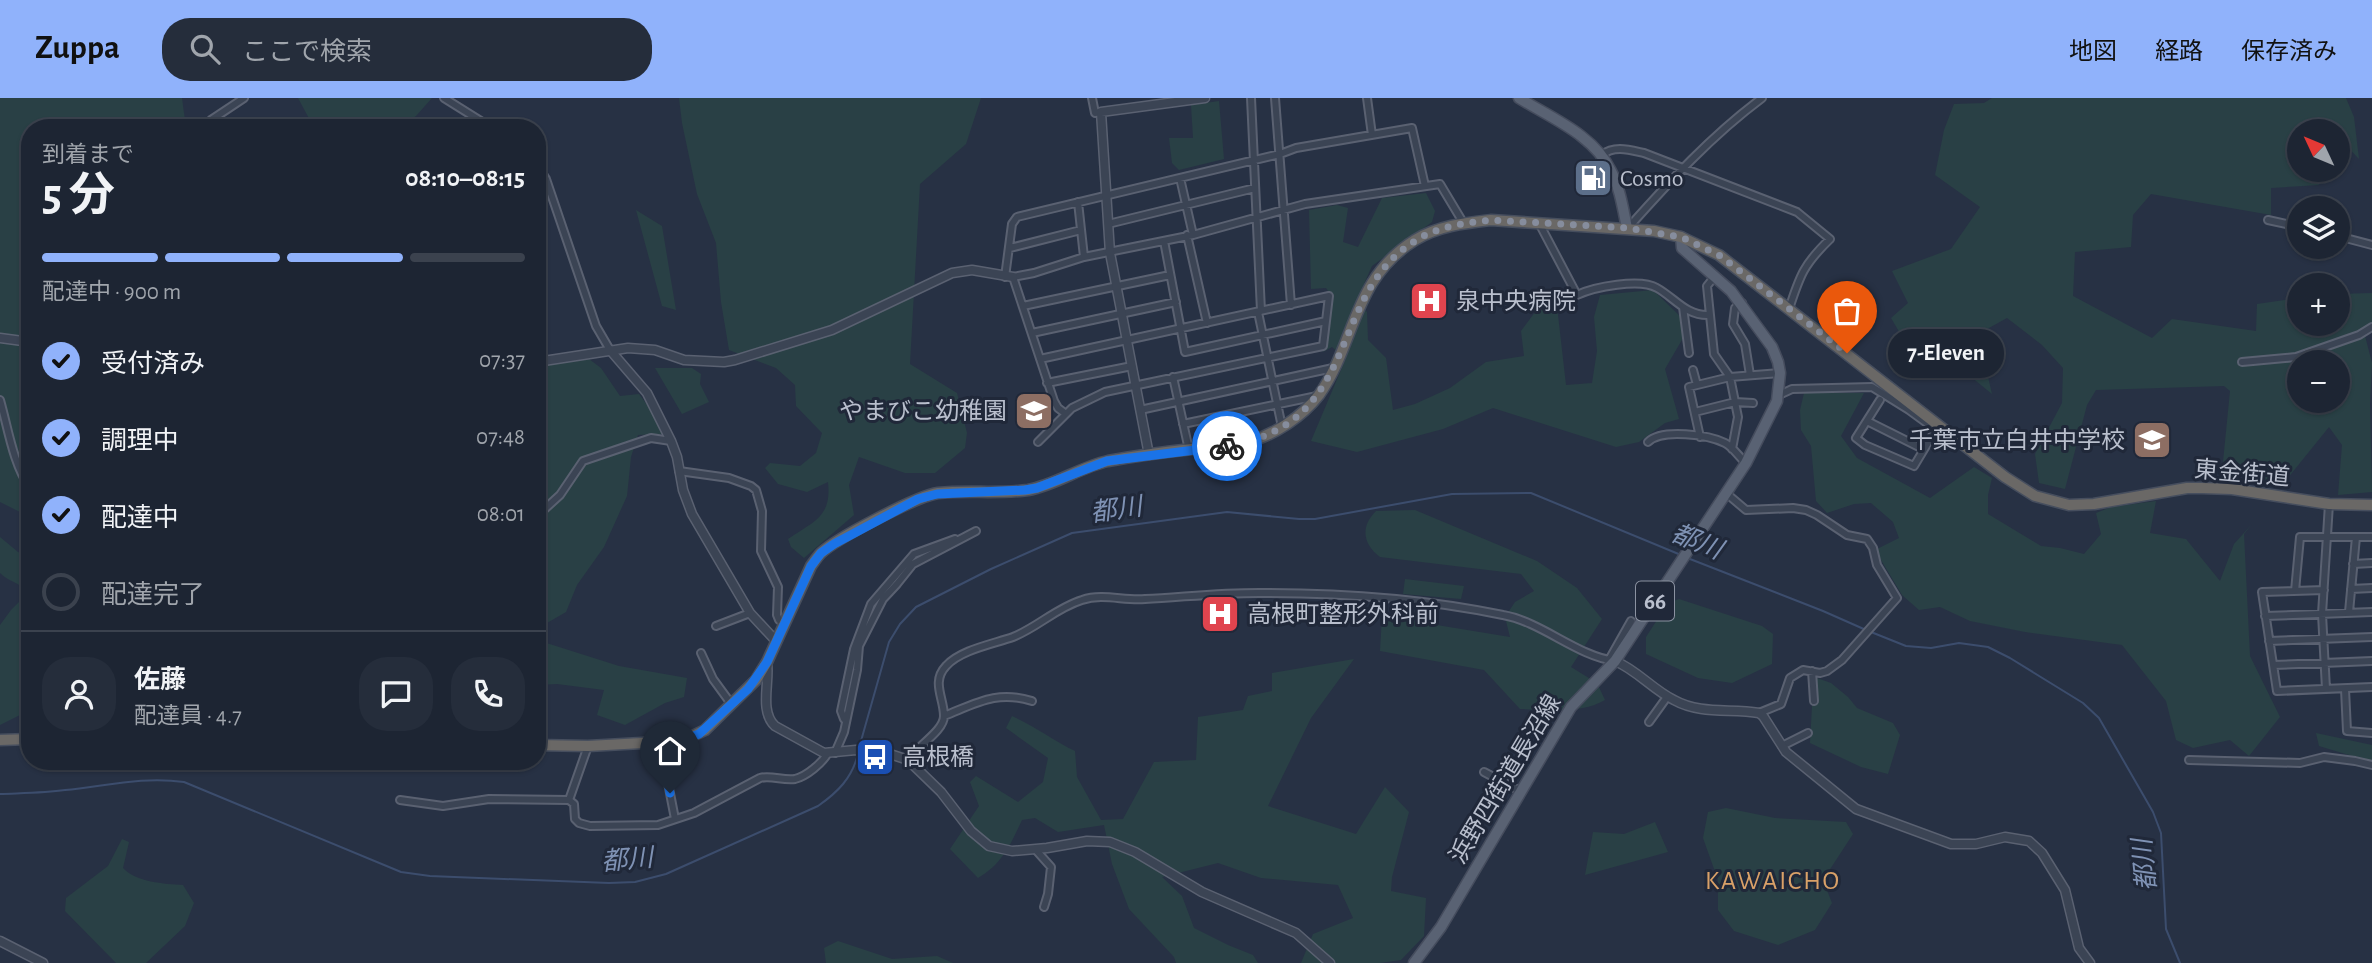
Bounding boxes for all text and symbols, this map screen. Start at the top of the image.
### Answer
search box [162,18,652,81]
icon: search [186,30,224,68]
text: Zuppa [35,32,120,65]
text: ここで検索 [242,39,372,65]
text: 地図 [2069,40,2117,64]
text: 経路 [2155,40,2203,64]
text: 保存済み [2241,40,2337,64]
north arrow [2287,119,2350,182]
map controls [2287,119,2350,413]
text: 到着まで [42,144,134,167]
fuel station icon: Cosmo [1572,157,1614,199]
text: 08:10–08:15 [405,165,525,191]
place label: Cosmo [1620,167,1684,191]
text: 5 分 [42,173,115,219]
button: layers [2287,196,2350,259]
button: + [2287,273,2350,336]
hospital icon: 泉中央病院 [1408,280,1450,322]
text: 配達中 · 900 m [42,281,181,304]
pin [1817,281,1877,353]
place label: 泉中央病院 [1456,288,1576,314]
icon: bag [1828,292,1866,330]
callout: 7-Eleven [1889,328,2004,378]
icon: check [42,342,80,380]
text: 7-Eleven [1907,342,1985,365]
text: 07:37 [479,349,525,372]
button: − [2287,350,2350,413]
text: 受付済み [101,351,205,377]
school or university icon: やまびこ幼稚園 [1013,390,1055,432]
place label: やまびこ幼稚園 [839,398,1007,424]
courier [1192,411,1262,481]
icon: check [42,419,80,457]
school or university icon: 千葉市立白井中学校 [2131,419,2173,461]
text: 07:48 [476,426,525,449]
icon: bike [1208,427,1246,465]
place label: 千葉市立白井中学校 [1909,427,2125,453]
text: 調理中 [101,428,179,454]
street label: 東金街道 [2193,456,2291,490]
water label: 都川 [1088,492,1147,526]
icon: check [42,496,80,534]
text: 08:01 [477,503,525,526]
text: 配達中 [101,505,179,531]
water label: 都川 [1668,519,1729,565]
text: 配達完了 [101,582,205,608]
road number: 66 [1636,582,1674,621]
hospital icon: 高根町整形外科前 [1199,593,1241,635]
place label: 高根町整形外科前 [1247,601,1439,627]
button: person [42,657,116,731]
button: chat [359,657,433,731]
button: phone [451,657,525,731]
text: 佐藤 [134,667,186,693]
street label: 浜野四街道長沼線 [1444,690,1566,868]
text: 配達員 · 4.7 [134,705,242,728]
pin [640,721,700,793]
icon: home [651,732,689,770]
bus stop icon: 高根橋 [854,736,896,778]
place label: 高根橋 [902,744,974,770]
water label: 都川 [2128,835,2161,892]
water label: 都川 [600,844,657,875]
district label: KAWAICHO [1705,868,1841,894]

